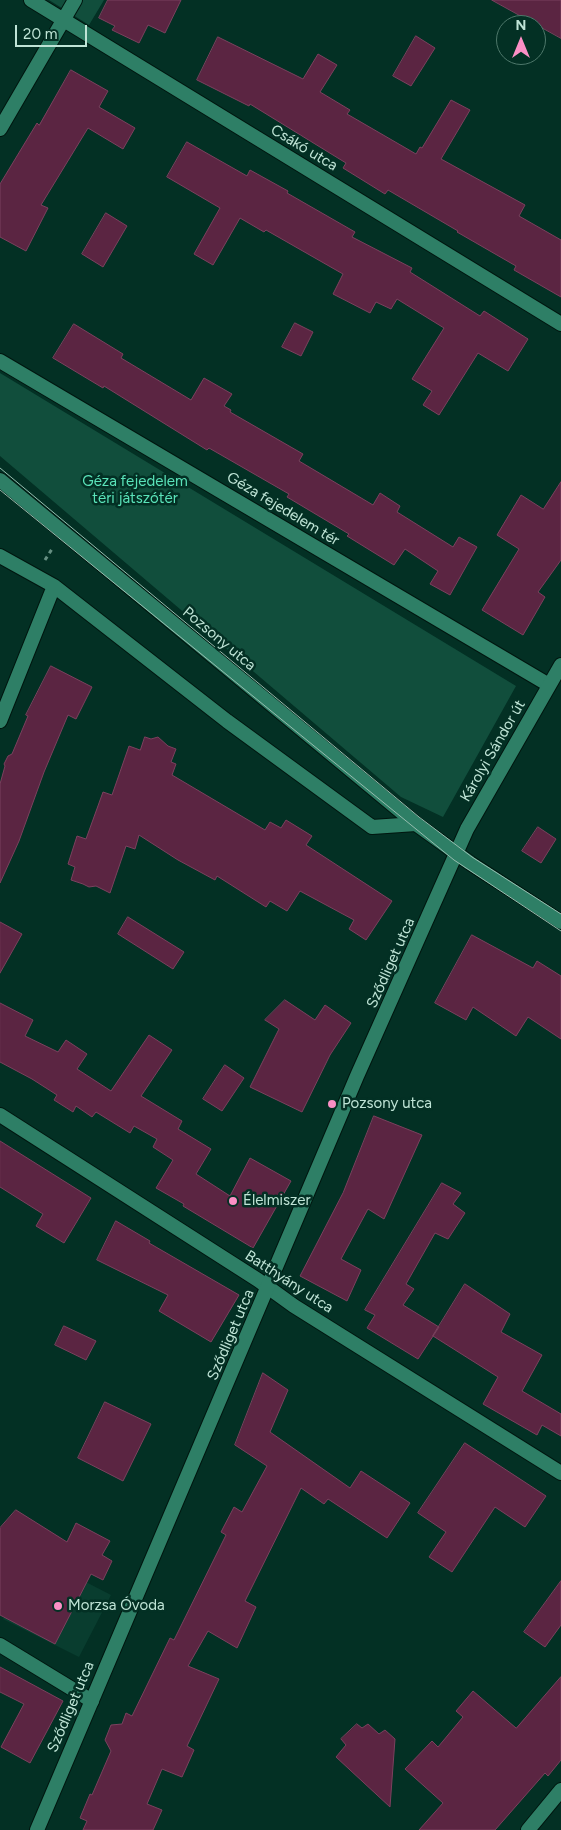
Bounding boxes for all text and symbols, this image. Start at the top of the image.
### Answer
scale bar [18,15,90,47]
north arrow [496,15,546,65]
text: N [516,17,526,34]
text: 20 m [23,25,57,43]
street label: Csákó utca [267,121,341,175]
street label: Géza fejedelem tér [223,468,343,550]
park label: Géza fejedelem téri játszótér [82,473,188,508]
street label: Pozsony utca [179,603,259,675]
street label: Károlyi Sándor út [457,697,529,805]
street label: Sződliget utca [363,915,419,1011]
place label: Pozsony utca [342,1095,432,1113]
marker: Pozsony utca [326,1098,338,1110]
place label: Élelmiszer [243,1192,311,1210]
marker: Élelmiszer [227,1195,239,1207]
street label: Batthyány utca [242,1247,336,1317]
street label: Sződliget utca [204,1287,258,1383]
place label: Morzsa Óvoda [68,1597,165,1615]
marker: Morzsa Óvoda [52,1600,64,1612]
street label: Sződliget utca [44,1659,98,1755]

